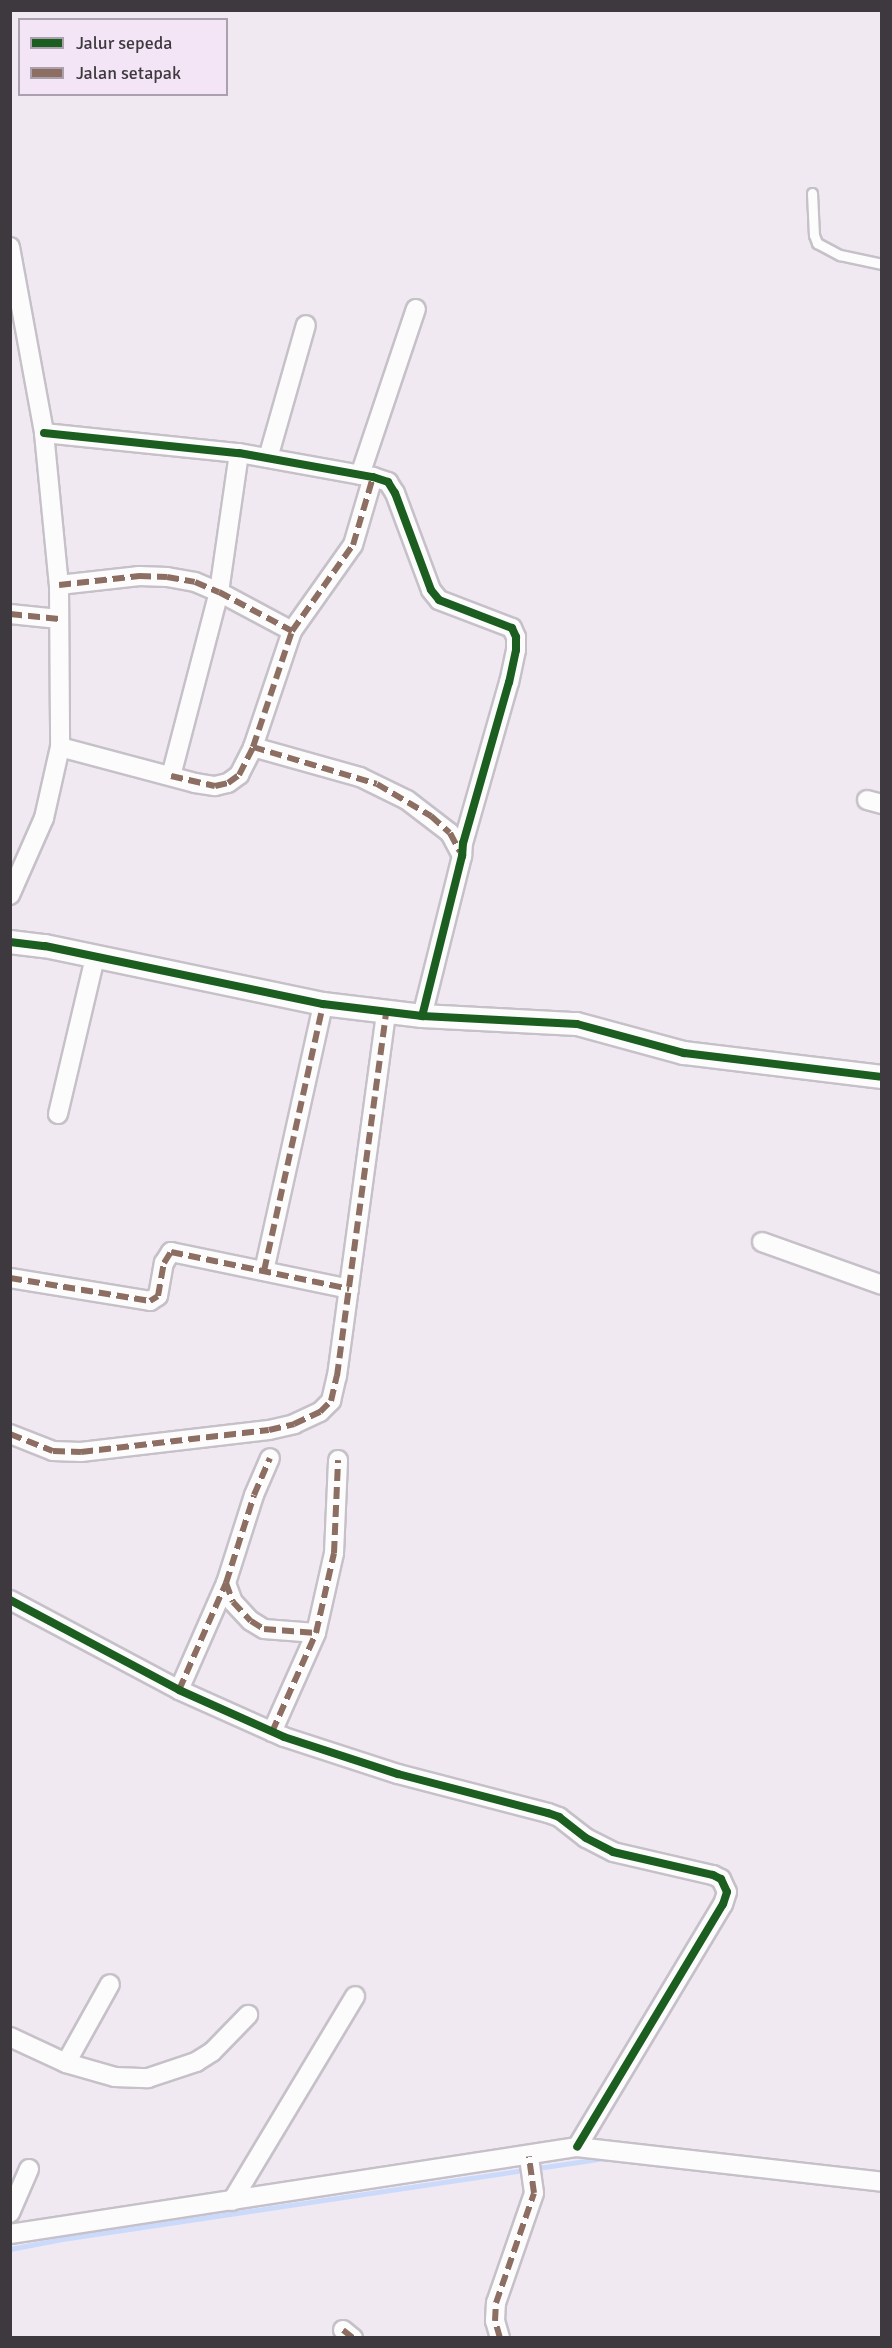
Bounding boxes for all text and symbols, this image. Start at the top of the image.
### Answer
legend [18,18,228,96]
text: Jalur sepeda [76,32,172,54]
text: Jalan setapak [76,62,181,84]

